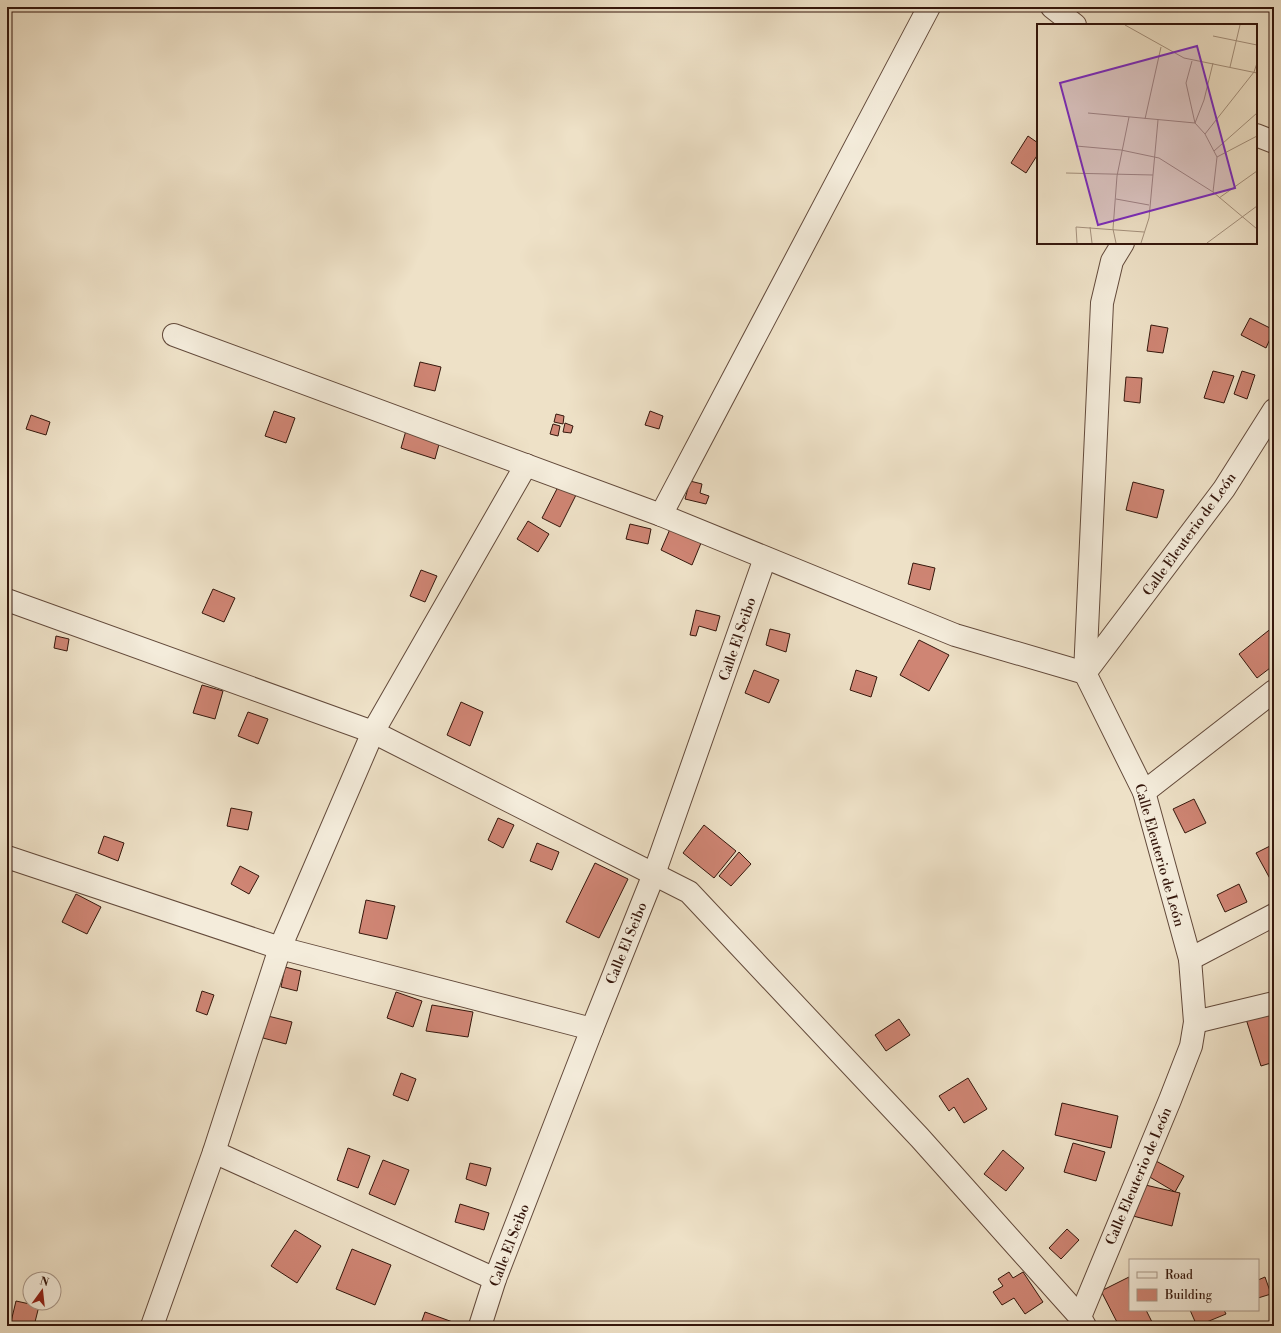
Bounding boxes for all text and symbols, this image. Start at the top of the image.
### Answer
inset map [1037,24,1257,244]
street label: Calle Eleuterio de León [1139,469,1241,600]
street label: Calle El Seibo [715,595,761,683]
street label: Calle Eleuterio de León [1130,782,1188,929]
street label: Calle El Seibo [602,899,652,987]
street label: Calle Eleuterio de León [1102,1104,1176,1248]
street label: Calle El Seibo [486,1201,534,1289]
legend [1129,1259,1259,1311]
text: Road [1165,1268,1193,1283]
north arrow [22,1271,62,1311]
text: N [38,1274,51,1290]
text: Building [1164,1288,1213,1303]

